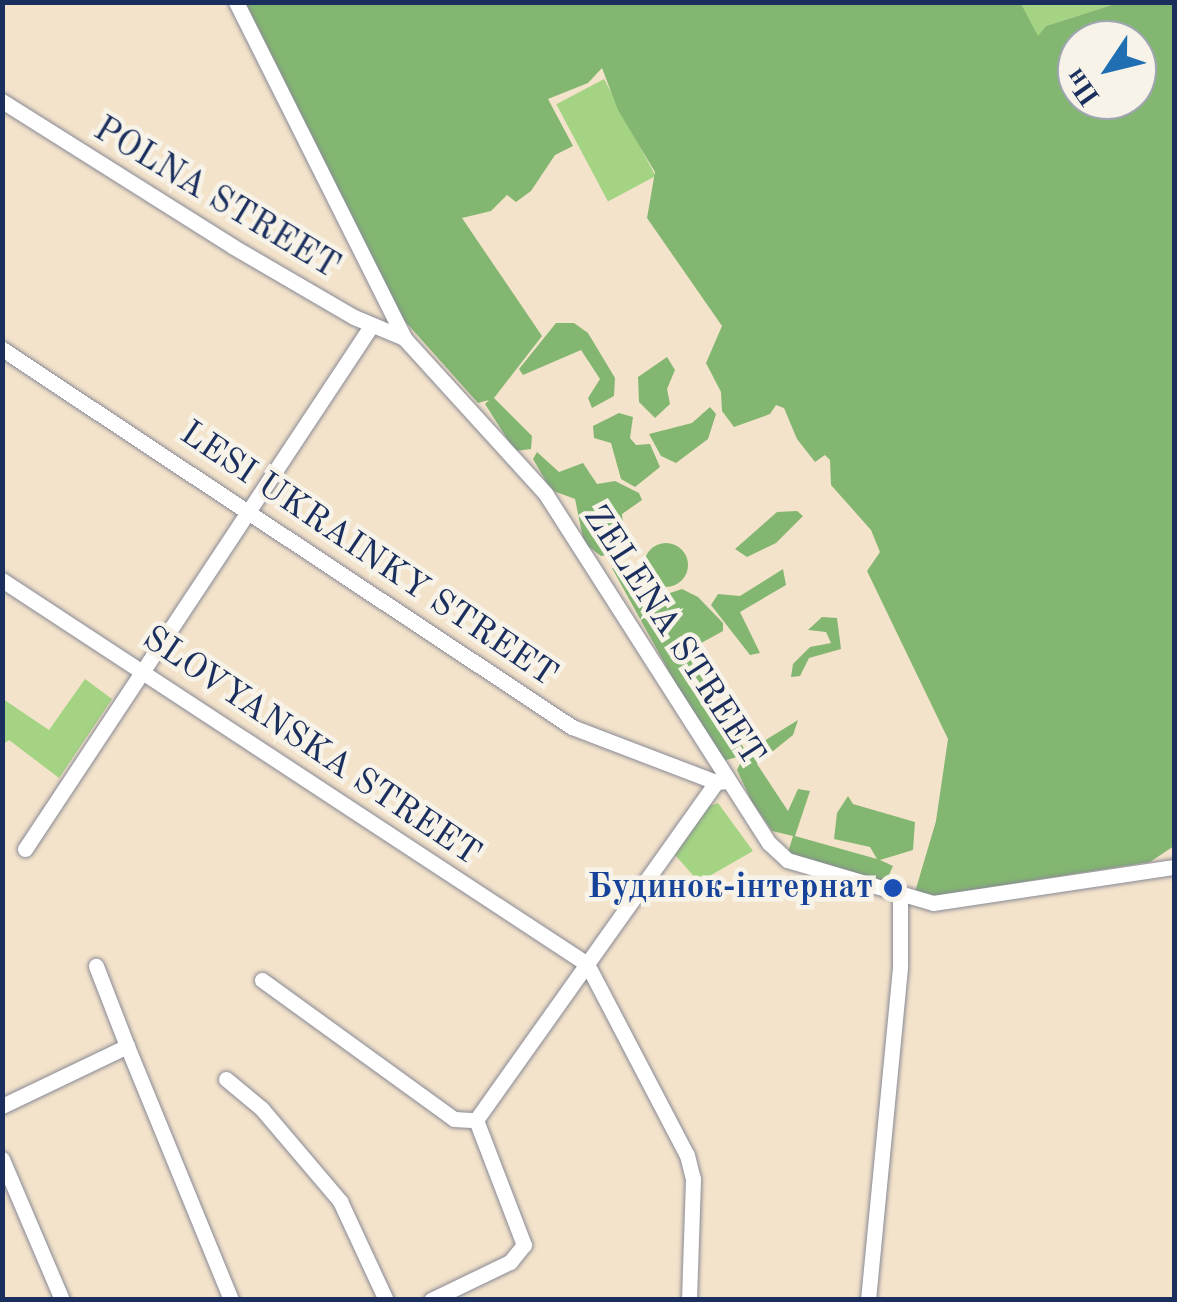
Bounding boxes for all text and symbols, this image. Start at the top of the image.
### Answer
north arrow [1057,20,1157,120]
text: Пн [1062,62,1107,110]
street label: POLNA STREET [86,109,346,289]
street label: LESI UKRAINKY STREET [171,413,565,697]
street label: ZELENA STREET [573,498,773,774]
street label: SLOVYANSKA STREET [134,618,488,876]
place label: Будинок-інтернат [587,867,873,909]
marker: Будинок-інтернат [882,877,904,899]

